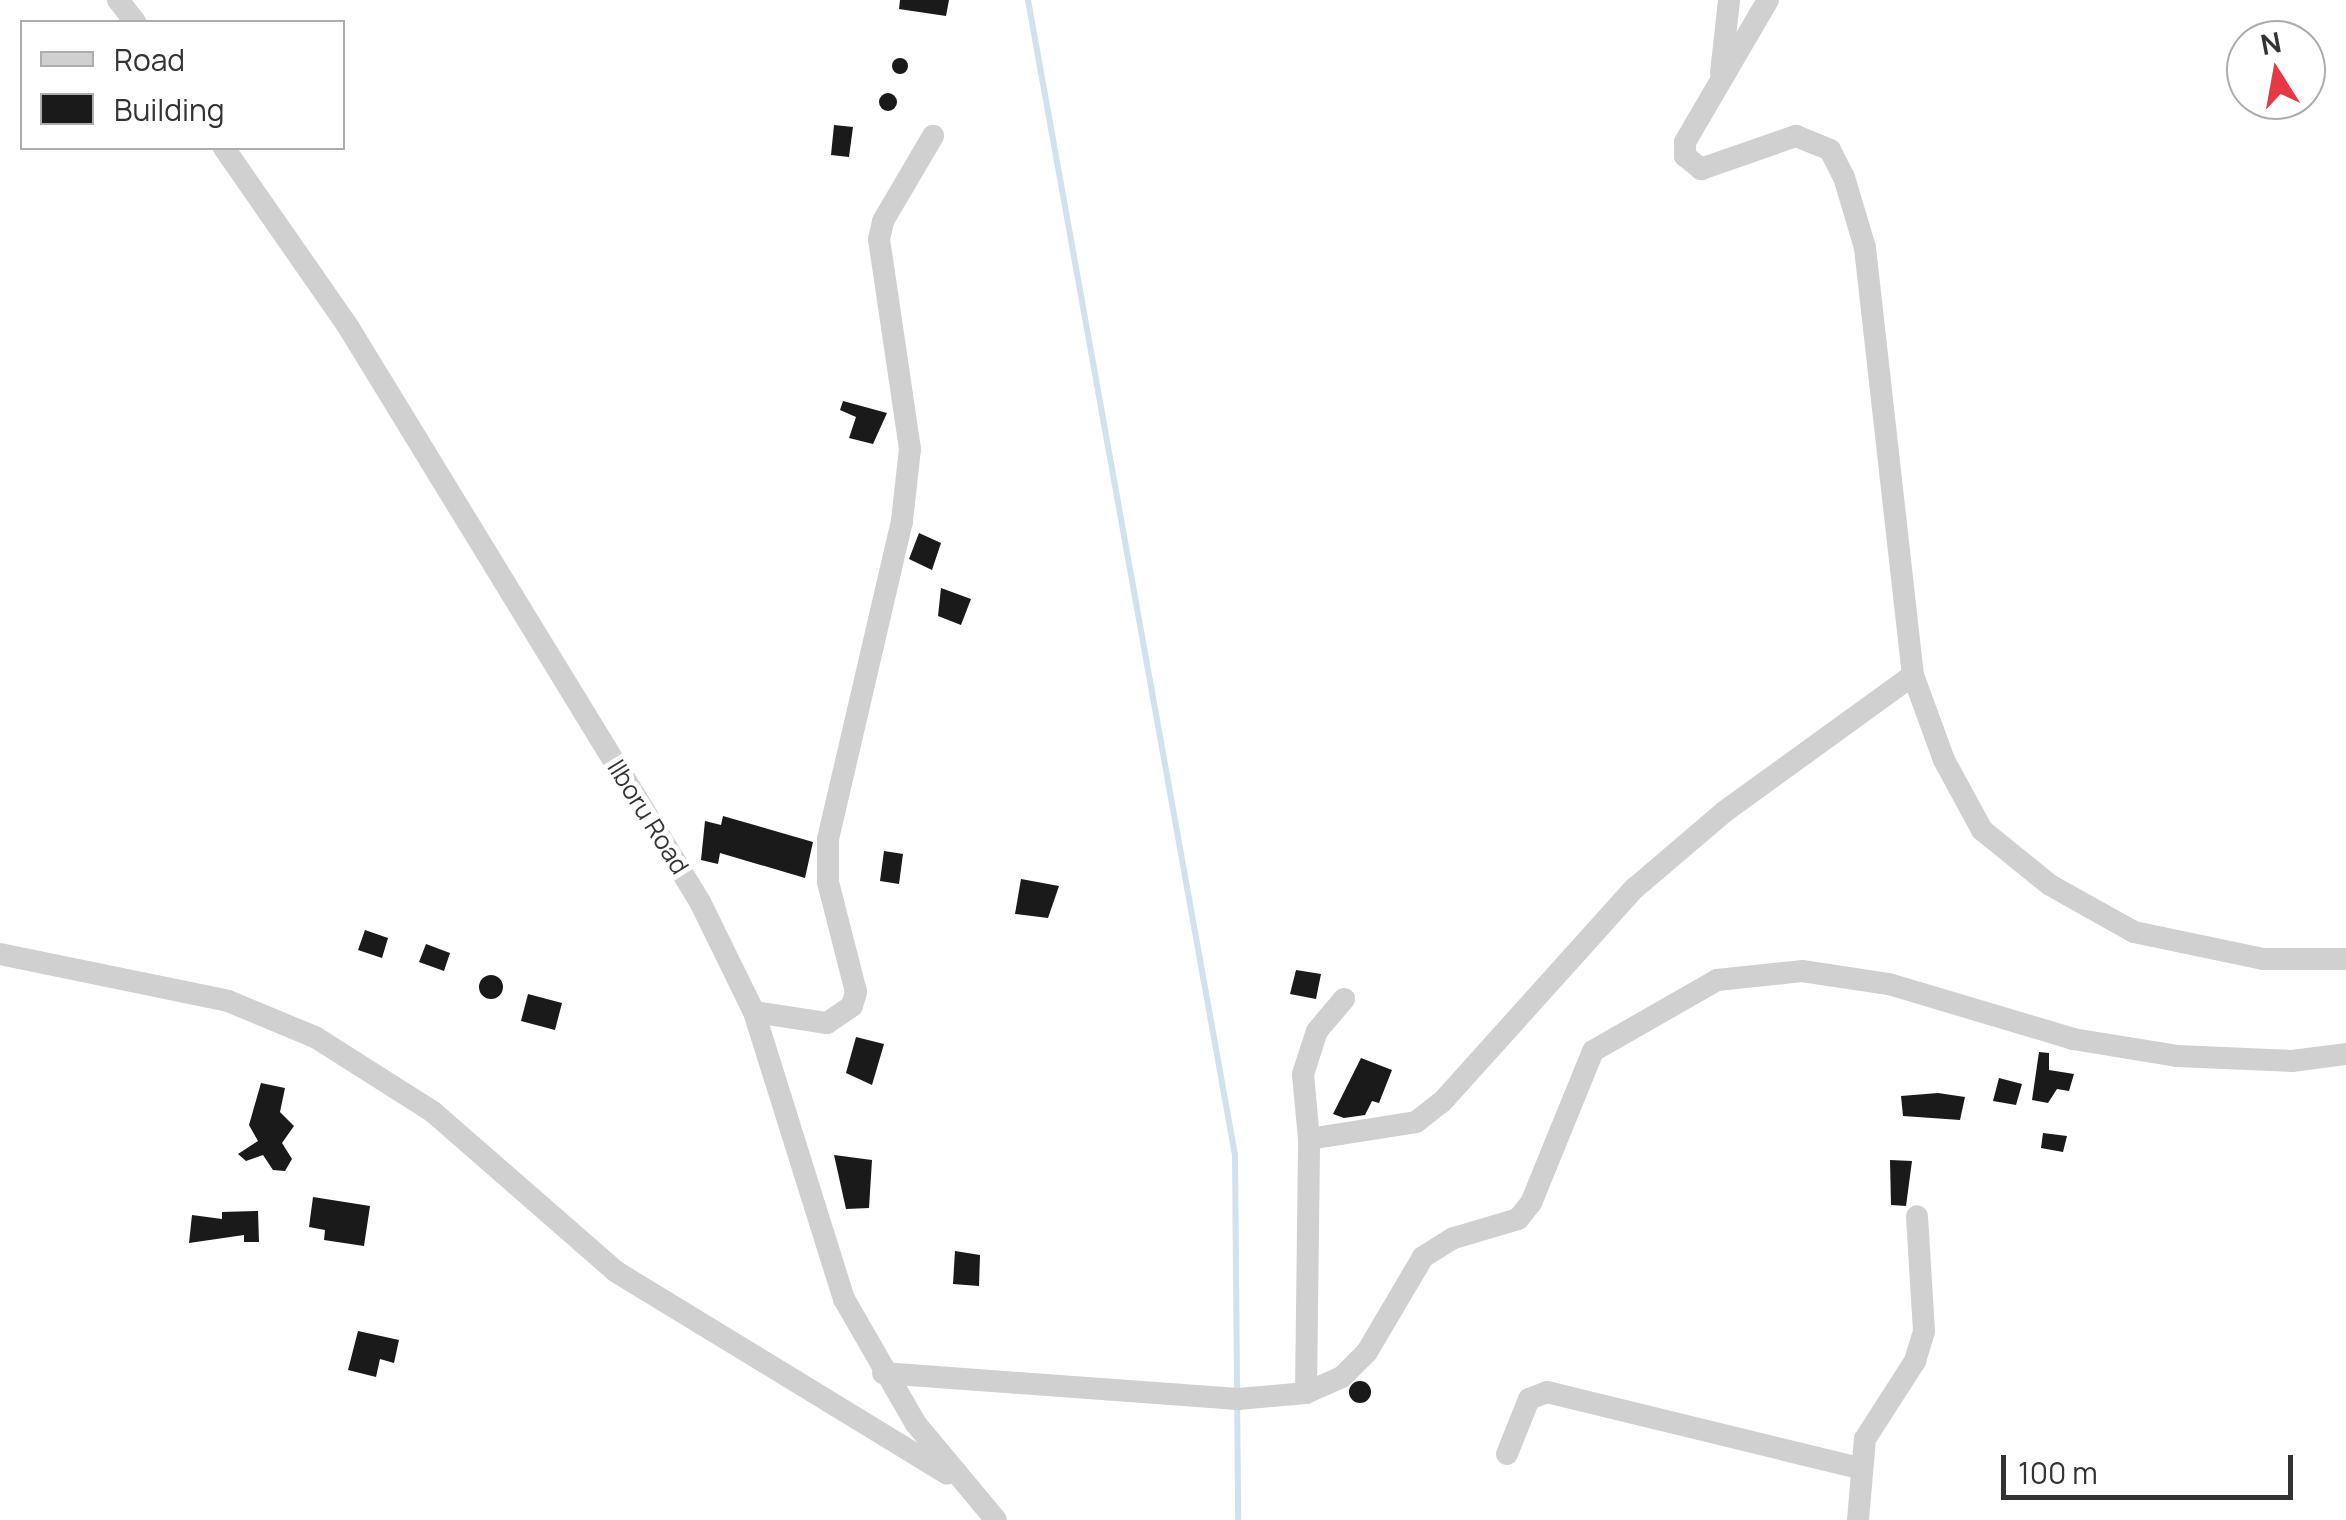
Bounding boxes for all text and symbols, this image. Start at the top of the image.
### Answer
legend [20,20,345,150]
north arrow [2226,20,2326,120]
text: N [2257,22,2284,63]
text: Road [114,39,185,80]
text: Building [114,89,225,130]
street label: Ilboru Road [601,754,695,880]
scale bar [2006,1435,2298,1497]
text: 100 m [2018,1452,2098,1493]

